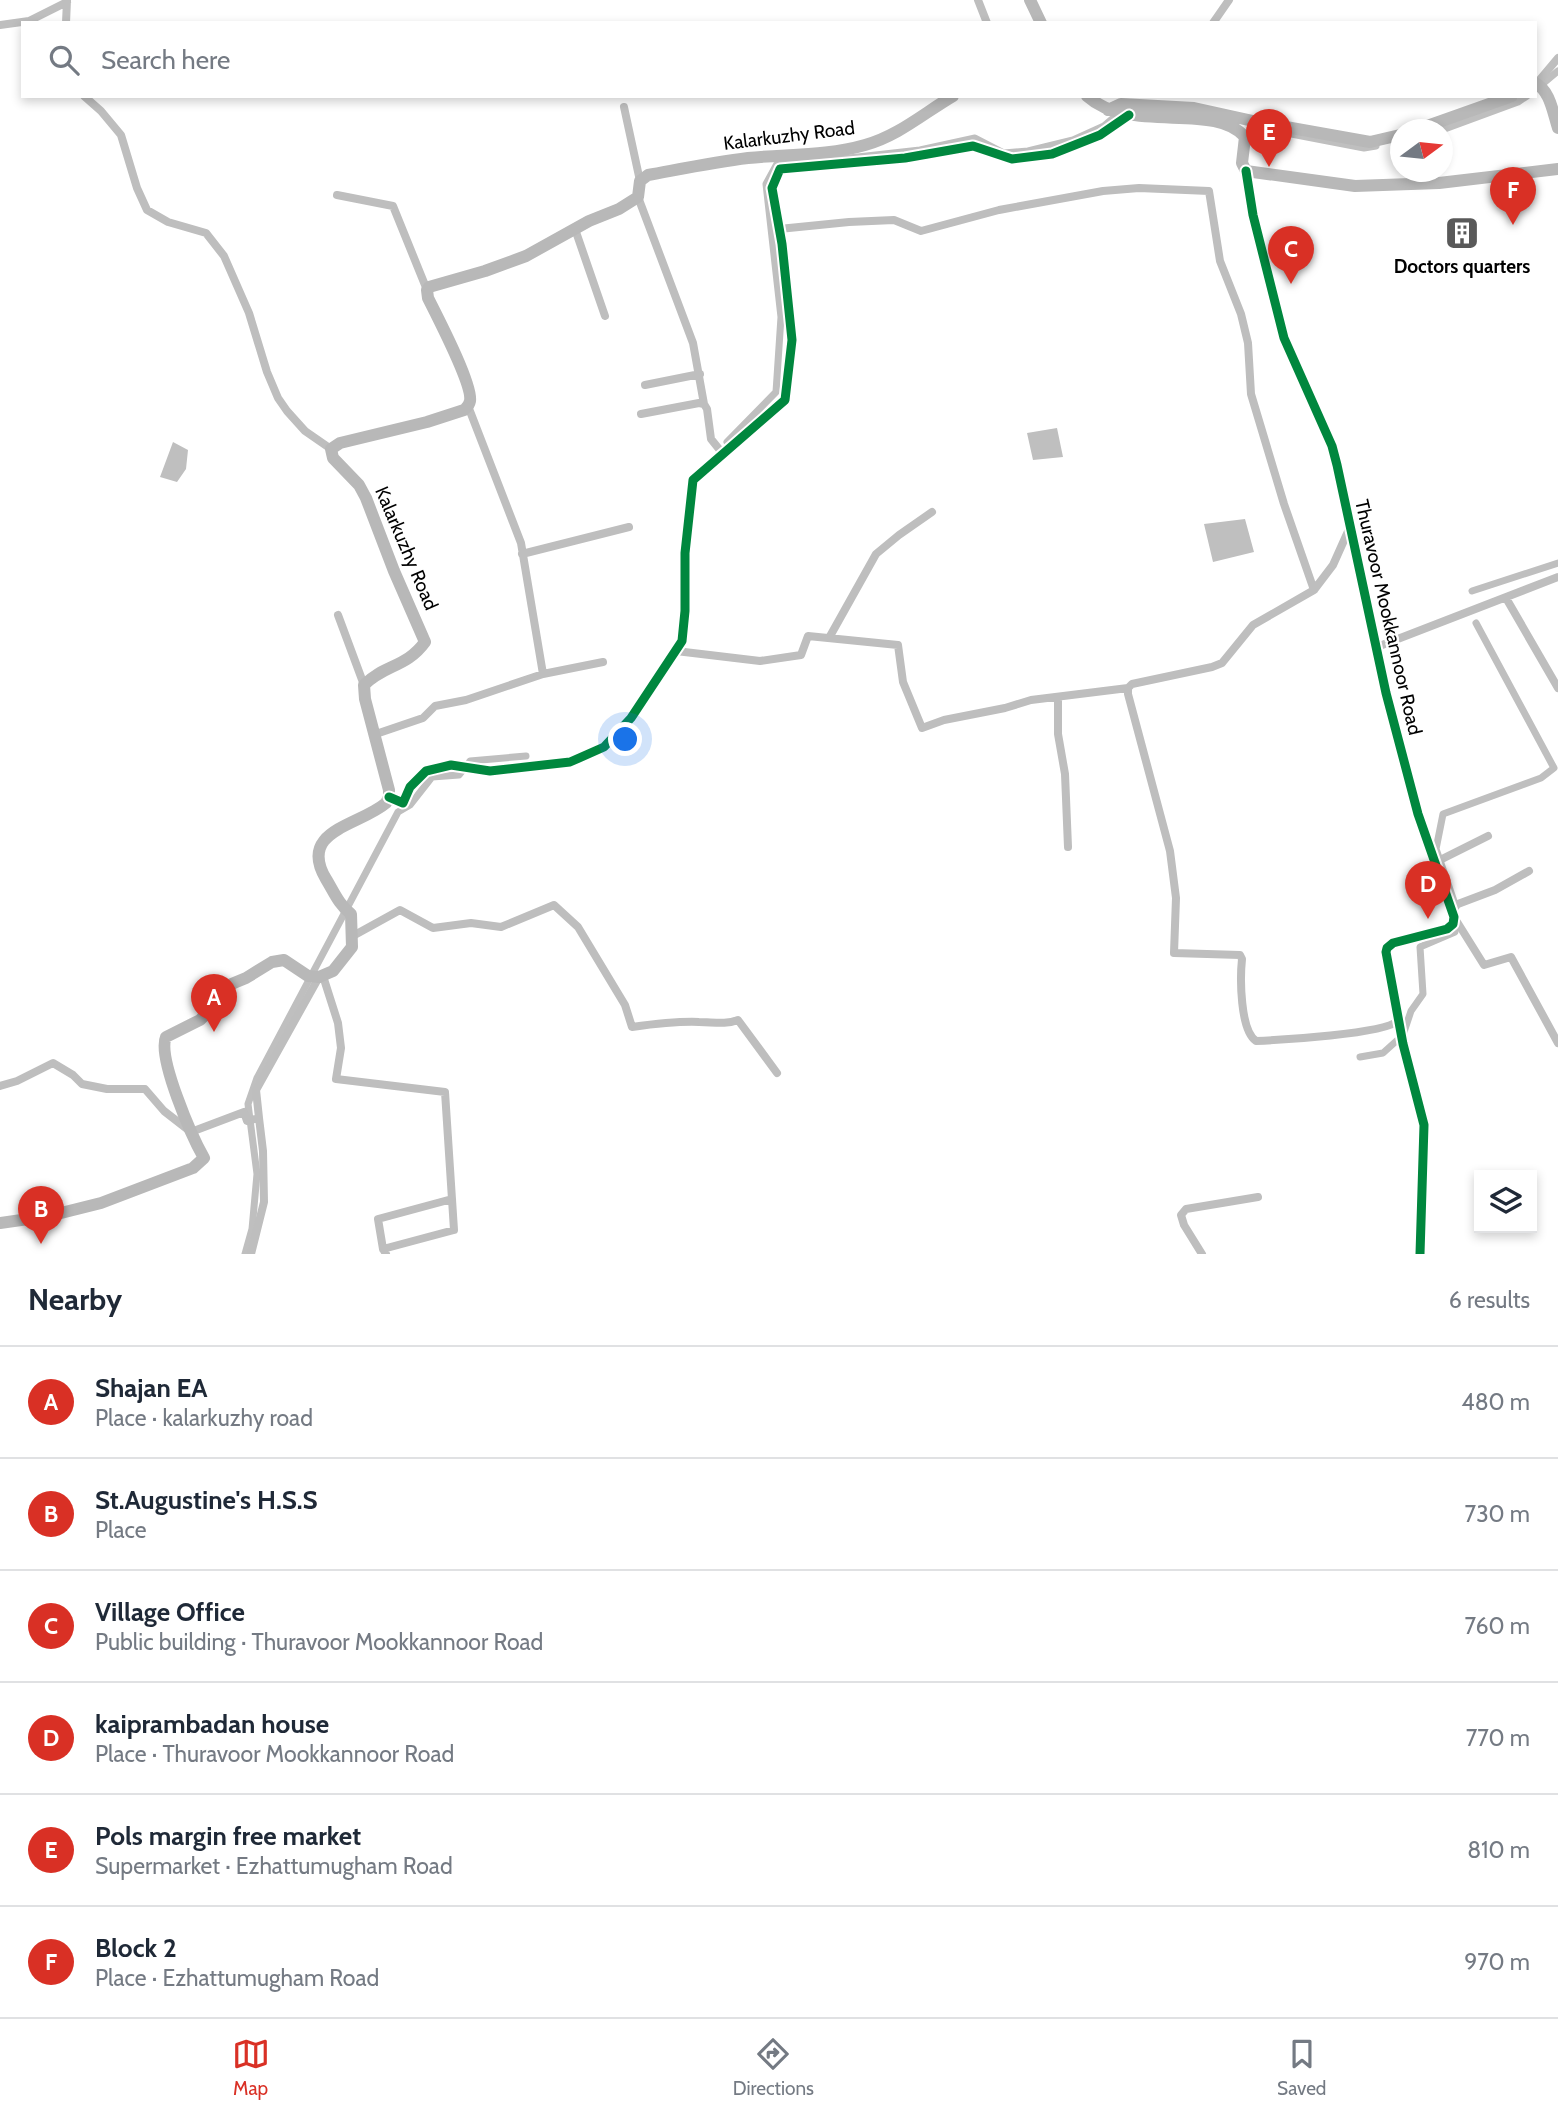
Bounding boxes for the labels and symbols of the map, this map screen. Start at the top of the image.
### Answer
pin: E [1246,109,1292,167]
street label: Kalarkuzhy Road [722,116,856,155]
north arrow [1390,119,1453,182]
pin: F [1490,167,1536,225]
building icon: Doctors quarters [1443,214,1481,252]
pin: C [1268,226,1314,284]
place label: Doctors quarters [1394,255,1530,278]
street label: Kalarkuzhy Road [370,483,443,613]
street label: Thuravoor Mookkannoor Road [1350,497,1427,737]
your location [608,722,642,756]
pin: D [1405,861,1451,919]
pin: A [191,974,237,1032]
pin: B [18,1186,64,1244]

